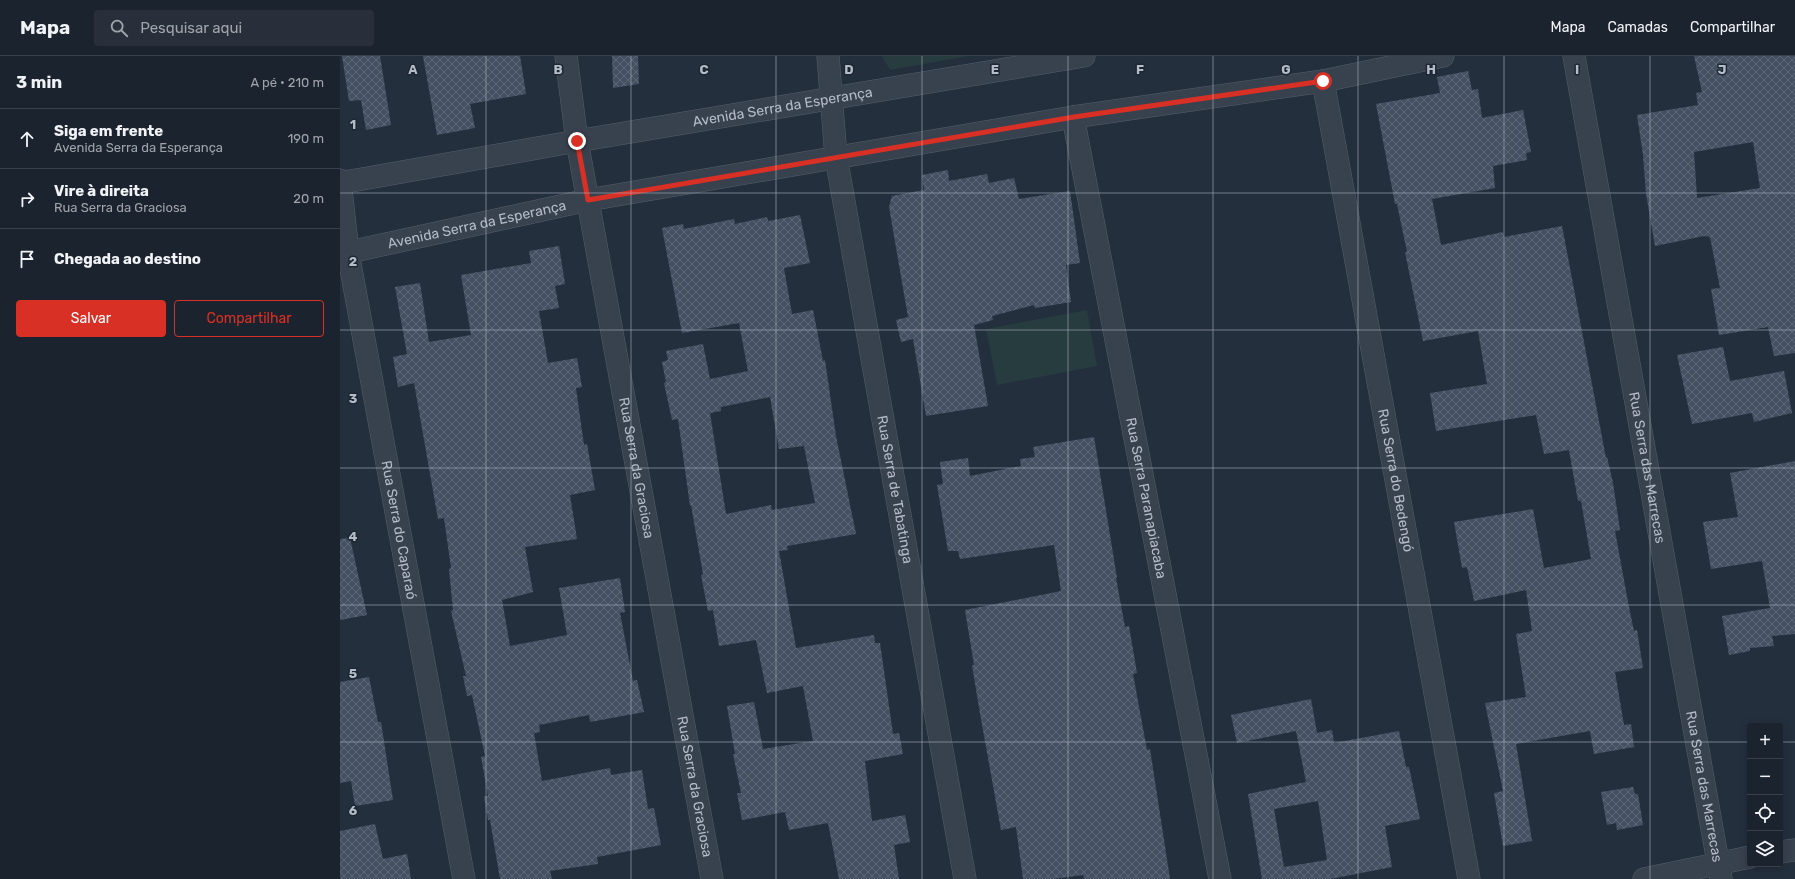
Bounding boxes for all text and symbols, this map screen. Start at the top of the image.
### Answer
search box [94,10,374,46]
text: Mapa [20,16,70,39]
icon: search [108,17,130,39]
text: Pesquisar aqui [140,19,242,37]
text: Mapa [1551,19,1586,36]
text: Camadas [1608,19,1668,36]
text: Compartilhar [1690,19,1775,36]
text: A [408,62,418,77]
text: B [553,62,563,77]
text: C [699,62,709,77]
text: D [844,62,854,77]
text: E [991,62,999,77]
text: F [1136,62,1144,77]
text: G [1281,62,1291,77]
text: H [1426,62,1436,77]
text: I [1575,62,1579,77]
text: J [1718,62,1726,77]
text: 3 min [16,72,62,92]
route start [1314,72,1332,90]
text: A pé · 210 m [251,75,324,90]
street label: Avenida Serra da Esperança [691,84,874,130]
text: 1 [350,117,356,132]
text: Siga em frente [54,122,163,140]
icon: ahead [16,128,38,150]
text: 190 m [288,131,324,146]
route end [568,132,586,150]
text: Avenida Serra da Esperança [54,140,223,155]
text: Vire à direita [54,182,149,200]
icon: right [16,188,38,210]
text: 20 m [293,191,324,206]
street label: Avenida Serra da Esperança [386,197,568,252]
text: Rua Serra da Graciosa [54,200,187,215]
icon: arrive [16,248,38,270]
text: Chegada ao destino [54,250,201,268]
text: 2 [349,254,357,269]
button: Salvar [16,300,166,337]
button: Compartilhar [174,300,324,337]
text: 3 [349,391,358,406]
street label: Rua Serra das Marrecas [1625,391,1669,545]
street label: Rua Serra da Graciosa [615,396,658,540]
street label: Rua Serra do Bedengó [1374,408,1417,553]
street label: Rua Serra de Tabatinga [873,414,916,565]
street label: Rua Serra Paranapiacaba [1122,416,1170,580]
street label: Rua Serra do Caparaó [378,459,420,601]
text: 4 [349,529,358,544]
text: 5 [349,666,357,681]
street label: Rua Serra das Marrecas [1682,709,1726,864]
street label: Rua Serra da Graciosa [673,715,716,859]
map controls [1747,723,1783,867]
button: + [1747,723,1783,759]
button: − [1747,759,1783,795]
button: locate [1747,795,1783,831]
text: 6 [349,803,358,818]
button: layers [1747,831,1783,867]

